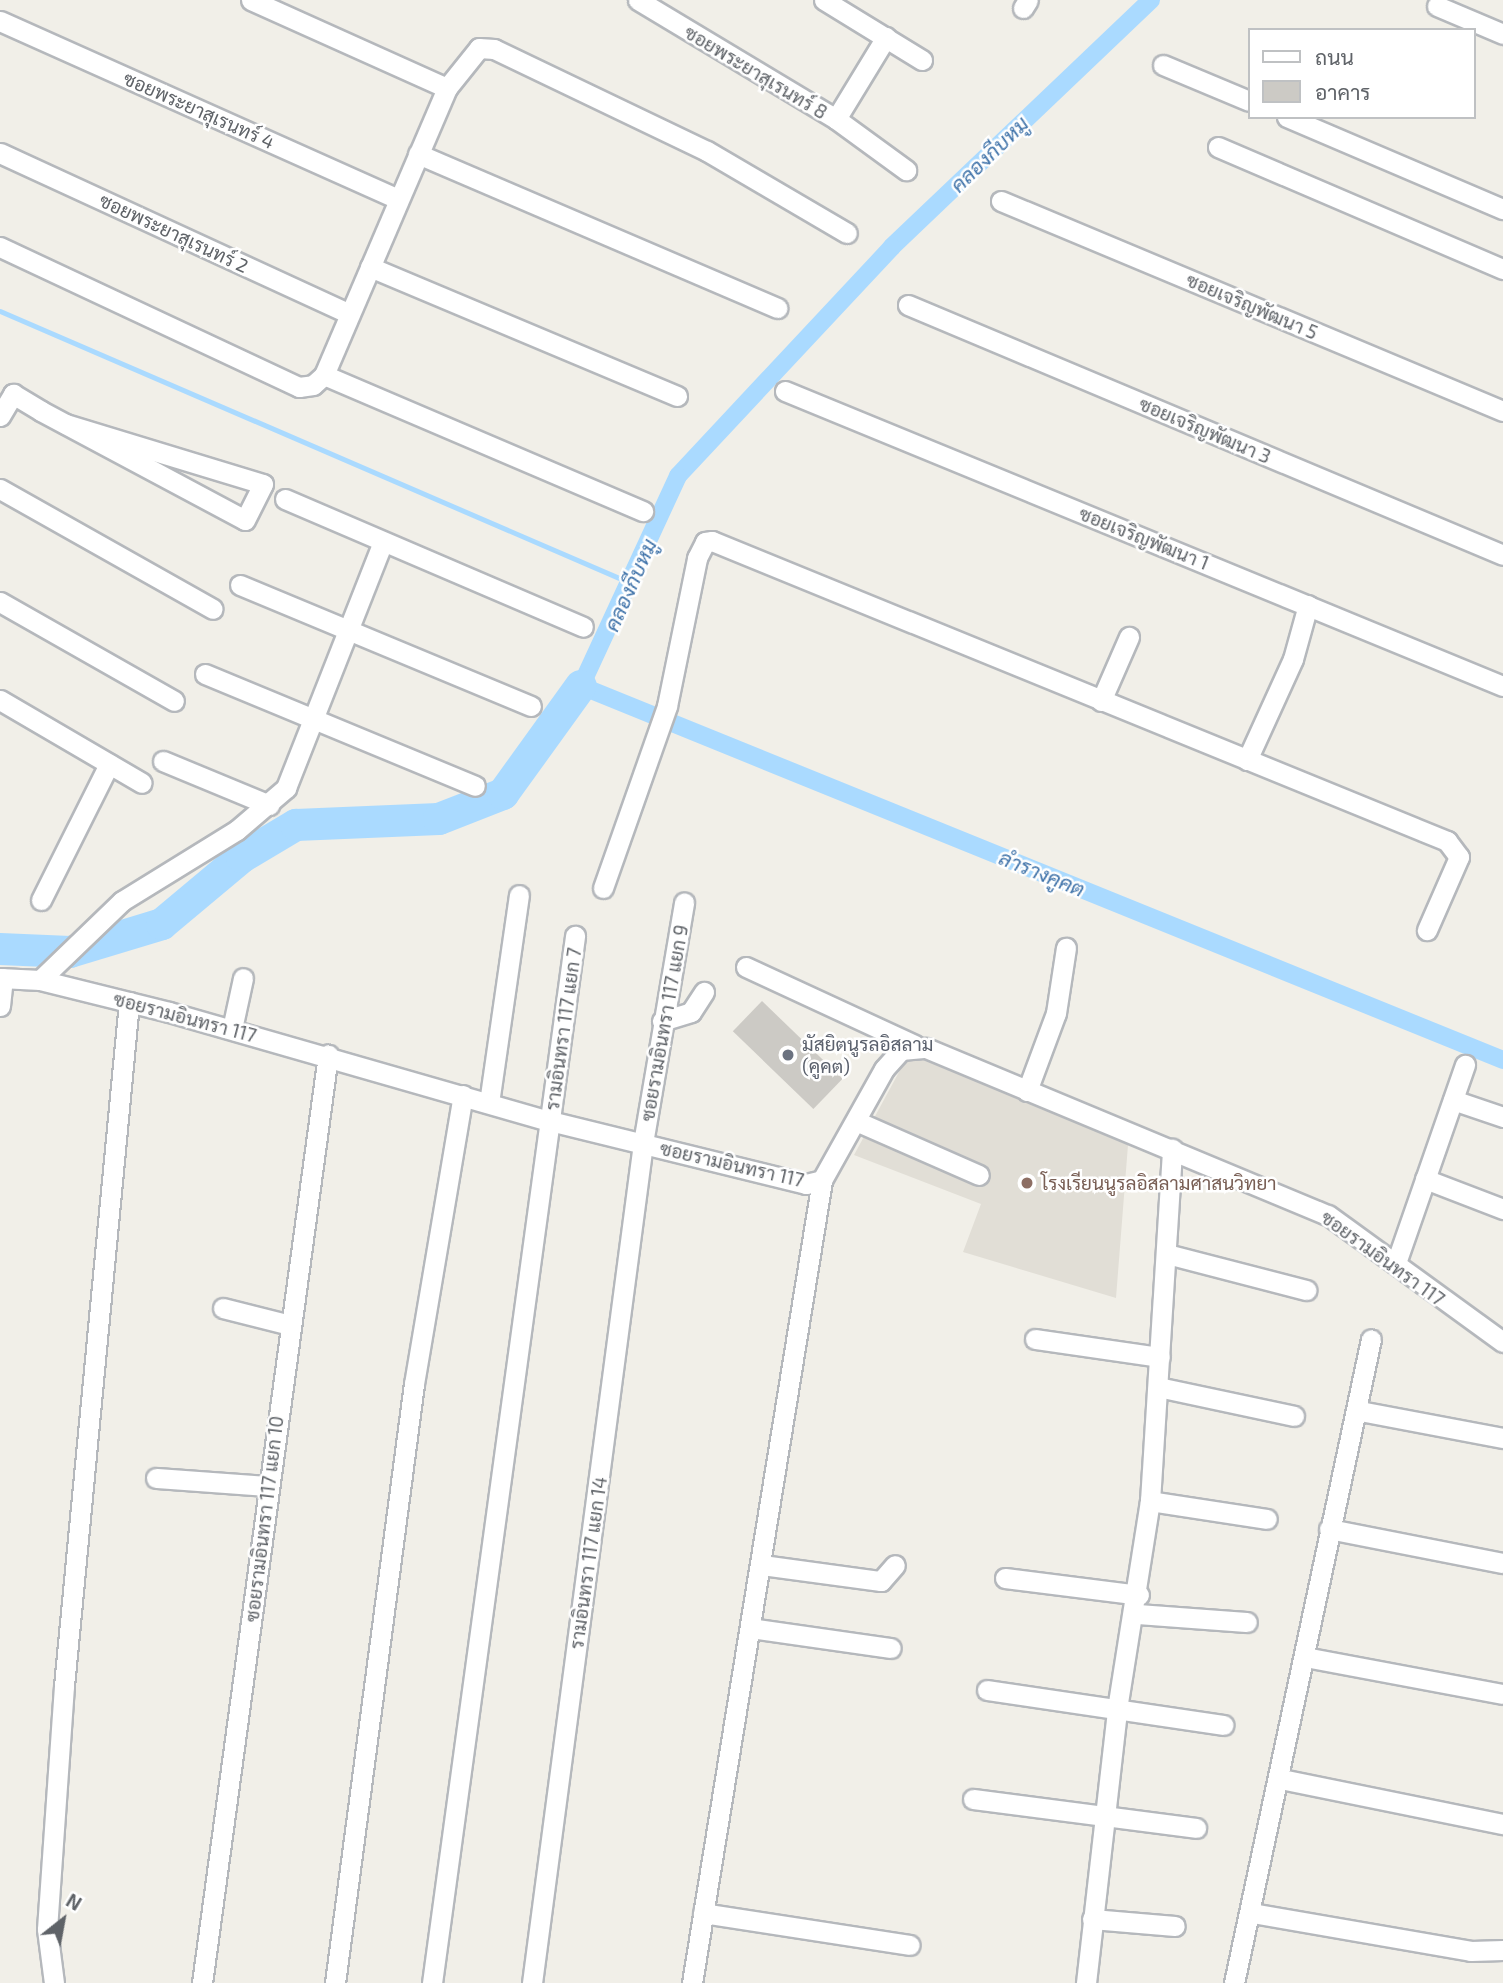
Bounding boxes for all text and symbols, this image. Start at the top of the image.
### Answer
street label: ซอยพระยาสุเรนทร์ 8 [680,20,832,124]
legend [1248,28,1475,119]
text: ถนน [1315,44,1354,69]
street label: ซอยพระยาสุเรนทร์ 4 [120,67,278,153]
text: อาคาร [1315,79,1371,104]
water label: คลองกีบหมู [945,111,1033,197]
street label: ซอยพระยาสุเรนทร์ 2 [96,189,252,277]
street label: ซอยเจริญพัฒนา 5 [1183,268,1321,344]
street label: ซอยเจริญพัฒนา 3 [1136,392,1274,468]
street label: ซอยเจริญพัฒนา 1 [1076,502,1212,574]
water label: คลองกีบหมู [598,535,662,635]
water label: ลำรางคูคต [995,844,1089,902]
street label: ซอยรามอินทรา 117 แยก 9 [635,923,693,1123]
street label: รามอินทรา 117 แยก 7 [540,946,586,1112]
street label: ซอยรามอินทรา 117 [111,987,259,1047]
place label: มัสยิตนูรลอิสลาม (คูคต) [802,1033,933,1077]
marker: มัสยิตนูรลอิสลาม (คูคต) [780,1047,796,1063]
street label: ซอยรามอินทรา 117 [658,1136,806,1192]
place label: โรงเรียนนูรลอิสลามศาสนวิทยา [1041,1172,1277,1194]
marker: โรงเรียนนูรลอิสลามศาสนวิทยา [1019,1175,1035,1191]
street label: ซอยรามอินทรา 117 [1317,1206,1449,1310]
street label: ซอยรามอินทรา 117 แยก 10 [240,1415,288,1623]
street label: รามอินทรา 117 แยก 14 [565,1475,611,1651]
north arrow [28,1885,98,1955]
text: N [62,1888,86,1915]

